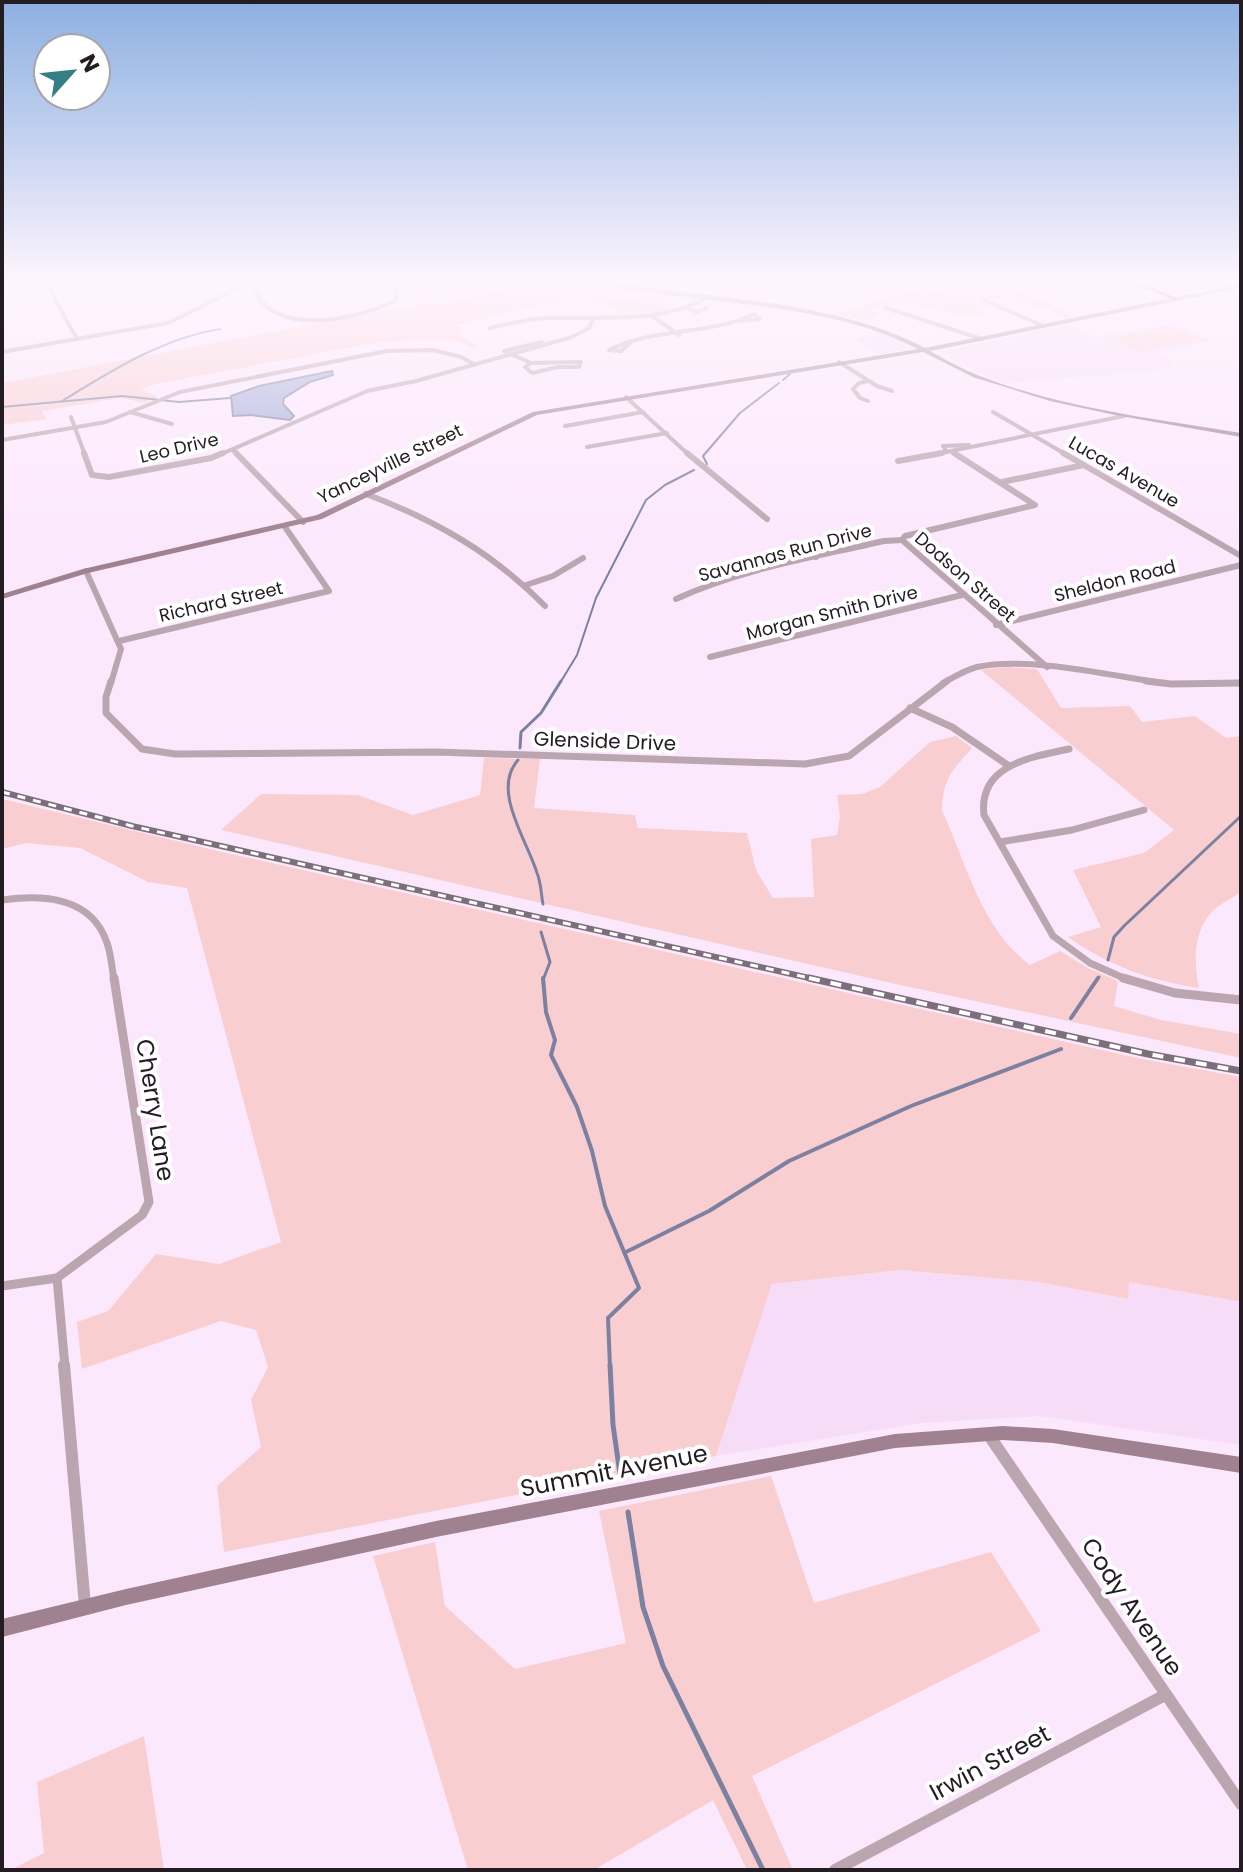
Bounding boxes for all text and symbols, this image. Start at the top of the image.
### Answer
north arrow [32,32,112,112]
text: N [72,49,107,78]
street label: Yanceyville Street [313,418,466,510]
street label: Leo Drive [137,426,221,469]
street label: Lucas Avenue [1064,430,1184,513]
street label: Savannas Run Drive [696,517,874,588]
street label: Dodson Street [909,526,1021,628]
street label: Sheldon Road [1051,553,1178,608]
street label: Richard Street [157,575,285,628]
street label: Morgan Smith Drive [743,579,920,646]
street label: Glenside Drive [533,725,677,757]
street label: Cherry Lane [128,1037,183,1183]
street label: Summit Avenue [517,1436,710,1505]
street label: Cody Avenue [1074,1531,1191,1682]
street label: Irwin Street [924,1717,1056,1808]

